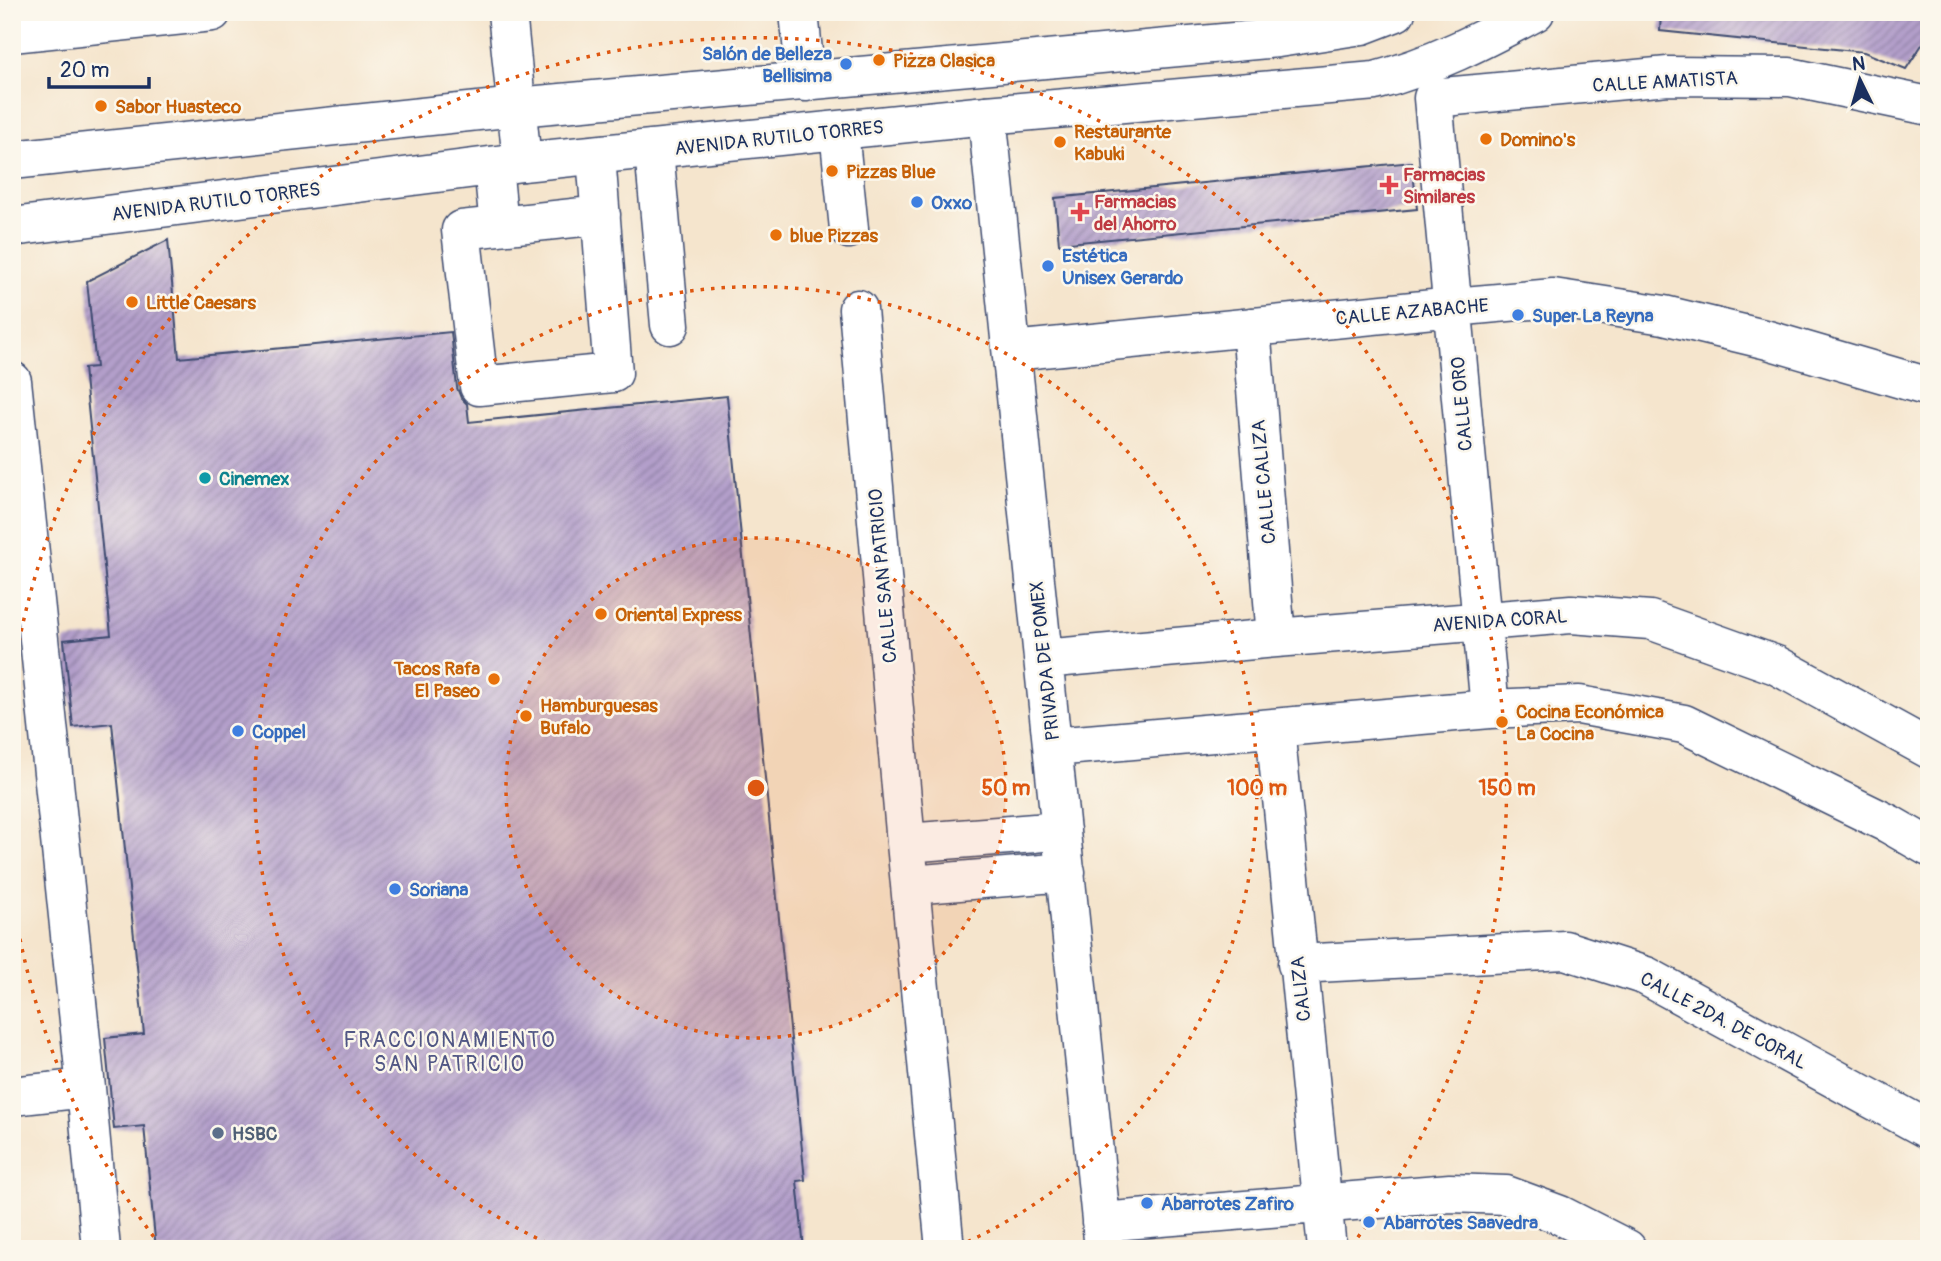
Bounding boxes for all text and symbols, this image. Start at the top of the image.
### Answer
place label: Salón de Belleza Bellisima [702,42,832,88]
scale bar [49,46,149,90]
north arrow [1826,46,1896,116]
place label: Pizza Clasica [893,49,995,73]
marker: Pizza Clasica [871,52,887,68]
text: N [1851,52,1866,77]
marker: Salón de Belleza Bellisima [838,56,854,72]
text: 20 m [60,57,109,84]
street label: CALLE AMATISTA [1592,66,1738,98]
place label: Sabor Huasteco [115,95,242,119]
marker: Sabor Huasteco [93,98,109,114]
street label: AVENIDA RUTILO TORRES [673,115,885,161]
place label: Restaurante Kabuki [1074,120,1172,166]
place label: Domino's [1500,128,1576,152]
marker: Domino's [1478,131,1494,147]
marker: Restaurante Kabuki [1052,134,1068,150]
place label: Pizzas Blue [846,160,936,184]
marker: Pizzas Blue [824,163,840,179]
place label: Farmacias Similares [1403,163,1485,209]
street label: AVENIDA RUTILO TORRES [110,177,322,227]
marker: Farmacias Similares [1381,177,1397,193]
place label: Farmacias del Ahorro [1094,190,1177,236]
place label: Oxxo [931,191,973,215]
marker: Oxxo [909,194,925,210]
marker: Farmacias del Ahorro [1072,204,1088,220]
place label: blue Pizzas [790,224,878,248]
marker: blue Pizzas [768,227,784,243]
place label: Estética Unisex Gerardo [1062,244,1184,290]
marker: Estética Unisex Gerardo [1040,258,1056,274]
place label: Little Caesars [146,291,256,315]
street label: CALLE AZABACHE [1335,293,1490,331]
marker: Little Caesars [124,294,140,310]
place label: Super La Reyna [1532,304,1654,328]
marker: Super La Reyna [1510,307,1526,323]
street label: CALLE ORO [1446,356,1478,452]
street label: CALLE CALIZA [1247,419,1281,545]
place label: Cinemex [219,467,290,491]
marker: Cinemex [197,470,213,486]
street label: CALLE SAN PATRICIO [863,488,903,664]
street label: PRIVADA DE POMEX [1025,580,1065,742]
place label: Oriental Express [615,603,743,627]
street label: AVENIDA CORAL [1432,604,1568,638]
marker: Oriental Express [593,606,609,622]
place label: Tacos Rafa El Paseo [393,657,481,703]
marker: Tacos Rafa El Paseo [486,671,502,687]
place label: Hamburguesas Bufalo [540,694,658,740]
place label: Cocina Económica La Cocina [1516,700,1664,746]
marker: Hamburguesas Bufalo [518,708,534,724]
marker: Cocina Económica La Cocina [1494,714,1510,730]
place label: Coppel [252,720,306,744]
marker: Coppel [230,723,246,739]
text: 50 m [982,775,1031,802]
text: 100 m [1227,775,1287,802]
text: 150 m [1478,775,1536,802]
centre of rings [744,776,768,800]
place label: Soriana [409,878,468,902]
marker: Soriana [387,881,403,897]
street label: CALIZA [1286,955,1316,1023]
street label: CALLE 2DA. DE CORAL [1636,967,1811,1075]
district label: FRACCIONAMIENTO SAN PATRICIO [344,1027,557,1078]
place label: HSBC [232,1122,278,1146]
marker: HSBC [210,1125,226,1141]
place label: Abarrotes Zafiro [1161,1192,1295,1216]
marker: Abarrotes Zafiro [1139,1195,1155,1211]
place label: Abarrotes Saavedra [1383,1211,1538,1235]
marker: Abarrotes Saavedra [1361,1214,1377,1230]

